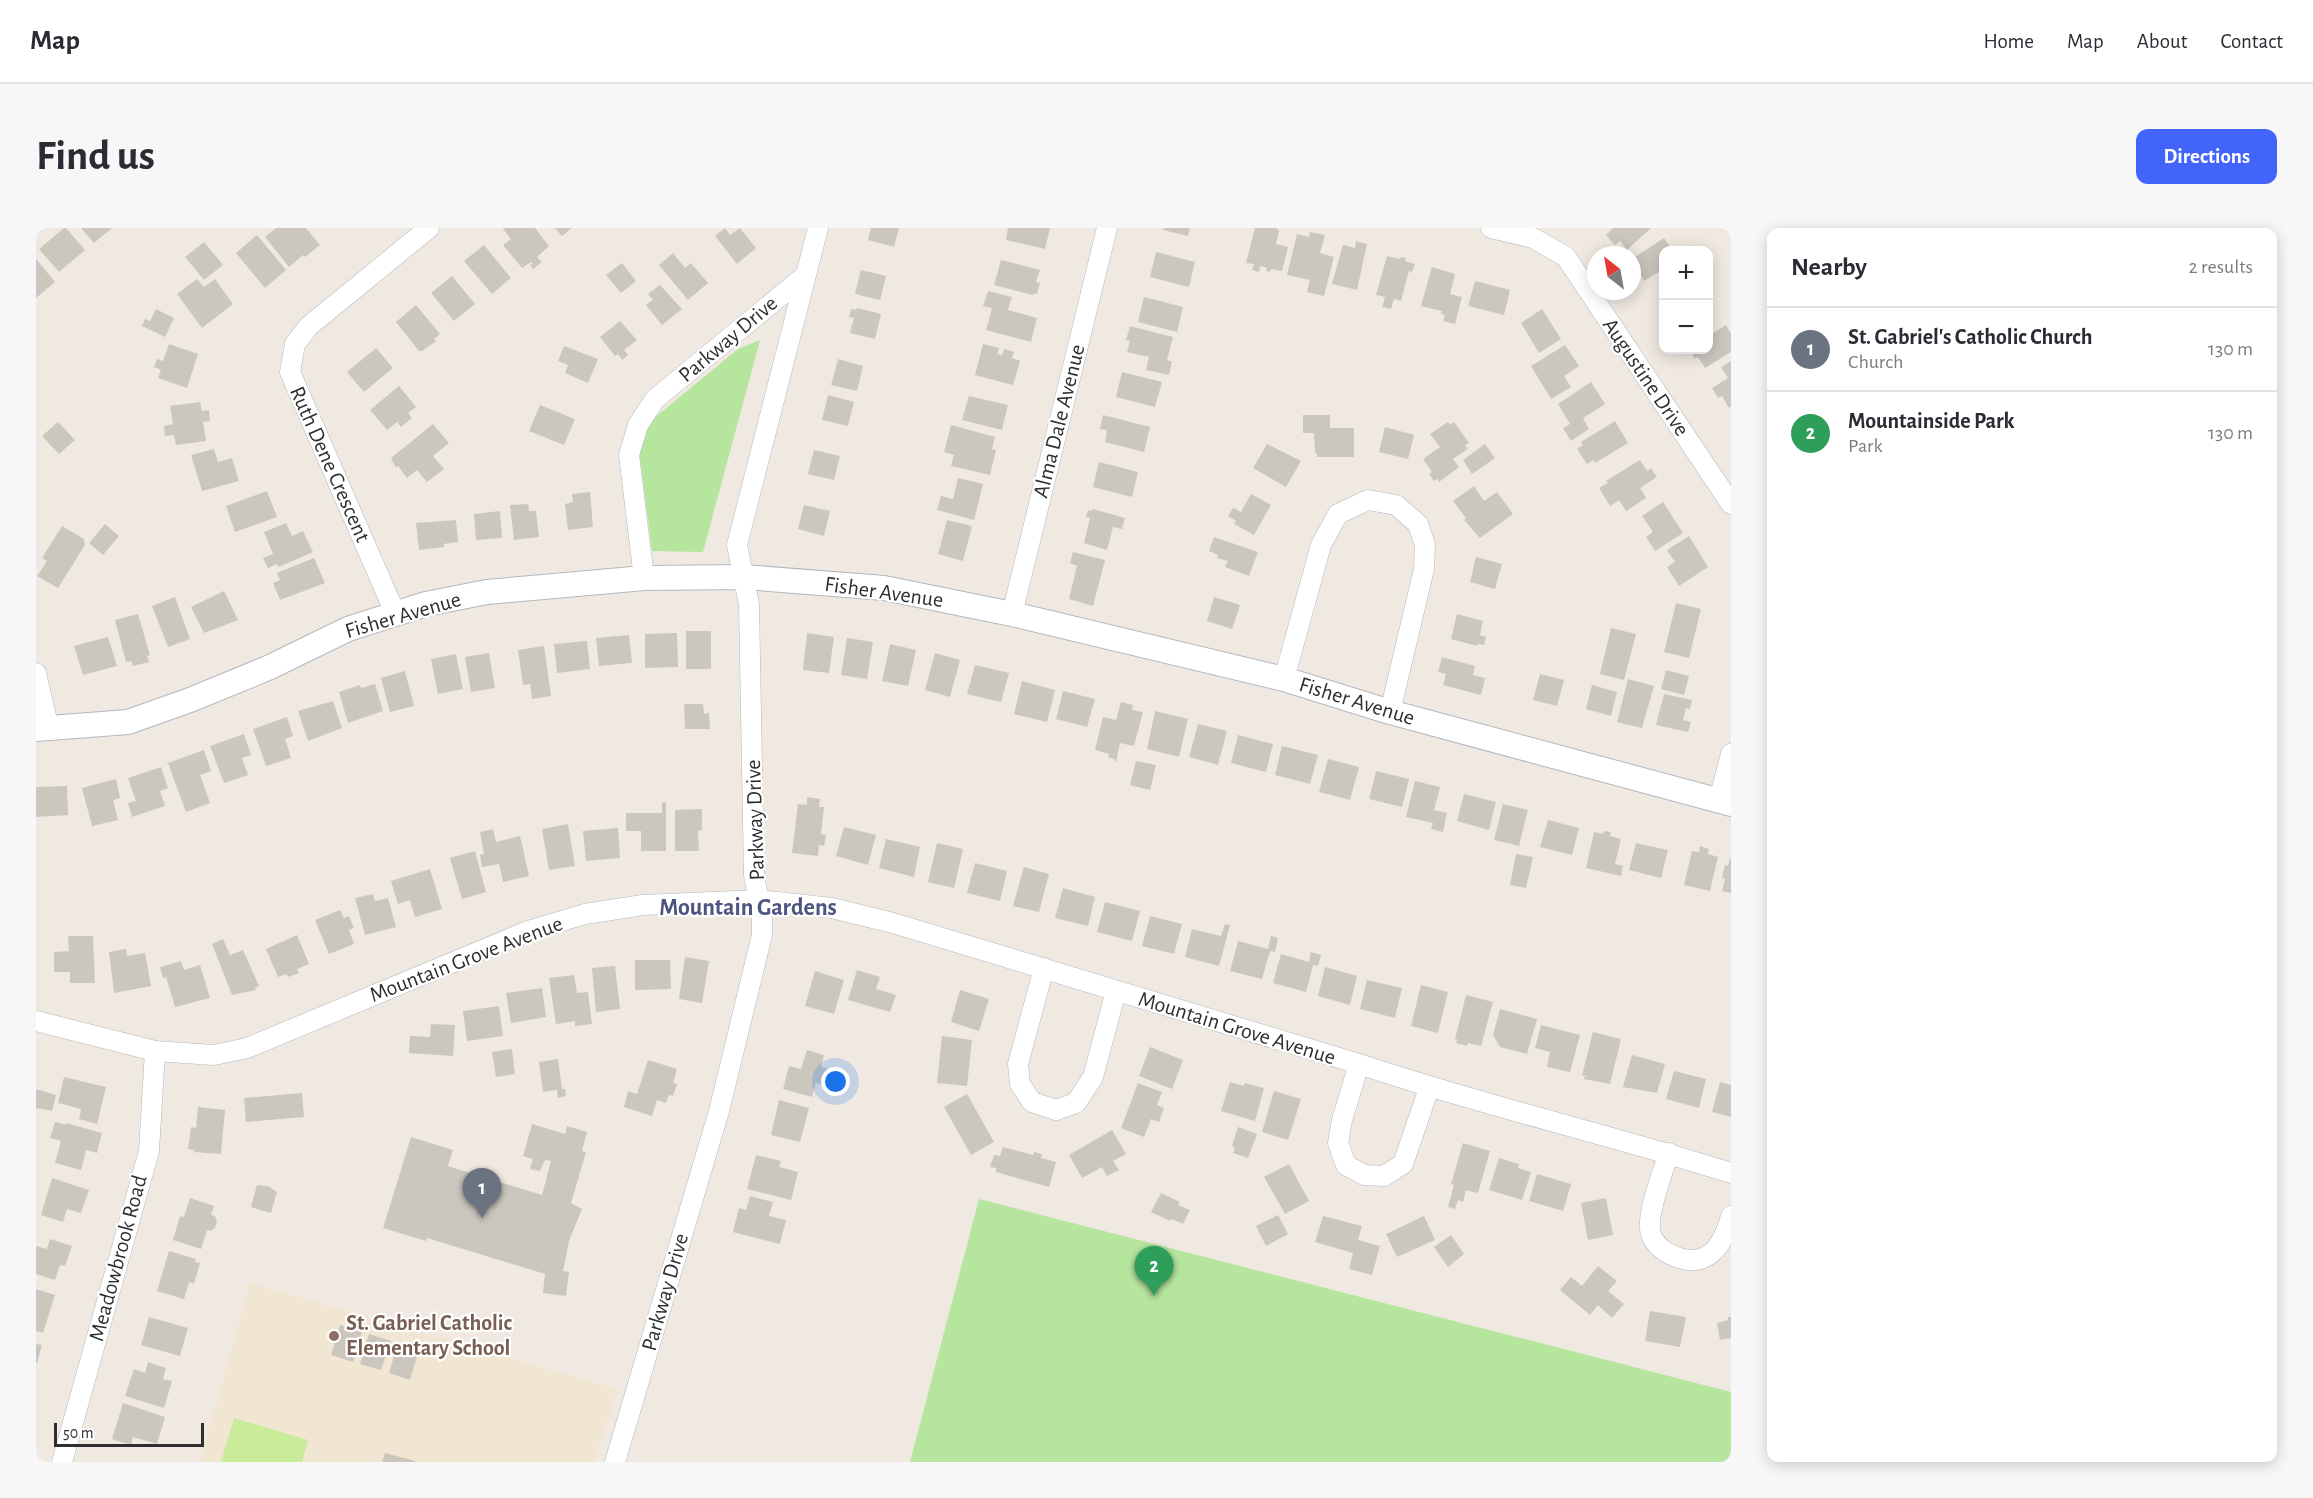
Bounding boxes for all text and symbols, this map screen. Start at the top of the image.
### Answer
text: Map [30,27,80,55]
text: Home [1983,31,2034,52]
text: Map [2067,31,2104,52]
text: About [2137,31,2187,52]
text: Contact [2220,31,2283,52]
button: Directions [2136,129,2277,184]
text: Find us [36,135,155,177]
north arrow [1587,246,1641,300]
map controls [1659,246,1713,354]
button: + [1659,246,1713,300]
text: Nearby [1791,254,1867,280]
text: 2 results [2189,257,2253,277]
street label: Parkway Drive [675,292,781,386]
button: − [1659,300,1713,354]
street label: Augustine Drive [1599,314,1693,440]
text: St. Gabriel's Catholic Church [1848,326,2092,348]
text: 1 [1807,339,1814,359]
text: 130 m [2208,339,2253,359]
street label: Alma Dale Avenue [1029,342,1089,500]
text: Church [1848,352,1903,372]
street label: Ruth Dene Crescent [286,383,374,545]
text: Mountainside Park [1848,410,2014,432]
text: 2 [1806,423,1815,443]
text: 130 m [2208,423,2253,443]
text: Park [1848,436,1883,456]
street label: Fisher Avenue [823,573,945,611]
street label: Fisher Avenue [343,588,463,642]
street label: Fisher Avenue [1297,673,1417,729]
street label: Parkway Drive [742,759,768,881]
district label: Mountain Gardens [659,896,837,920]
street label: Mountain Grove Avenue [366,912,566,1006]
street label: Mountain Grove Avenue [1136,988,1338,1068]
your location [821,1067,850,1096]
pin: 1 [462,1168,502,1218]
street label: Meadowbrook Road [85,1173,151,1343]
street label: Parkway Drive [638,1231,692,1353]
pin: 2 [1134,1246,1174,1296]
place label: St. Gabriel Catholic Elementary School [346,1312,513,1360]
marker: St. Gabriel Catholic Elementary School [327,1329,341,1343]
scale bar [54,1420,204,1448]
text: 50 m [63,1425,94,1441]

